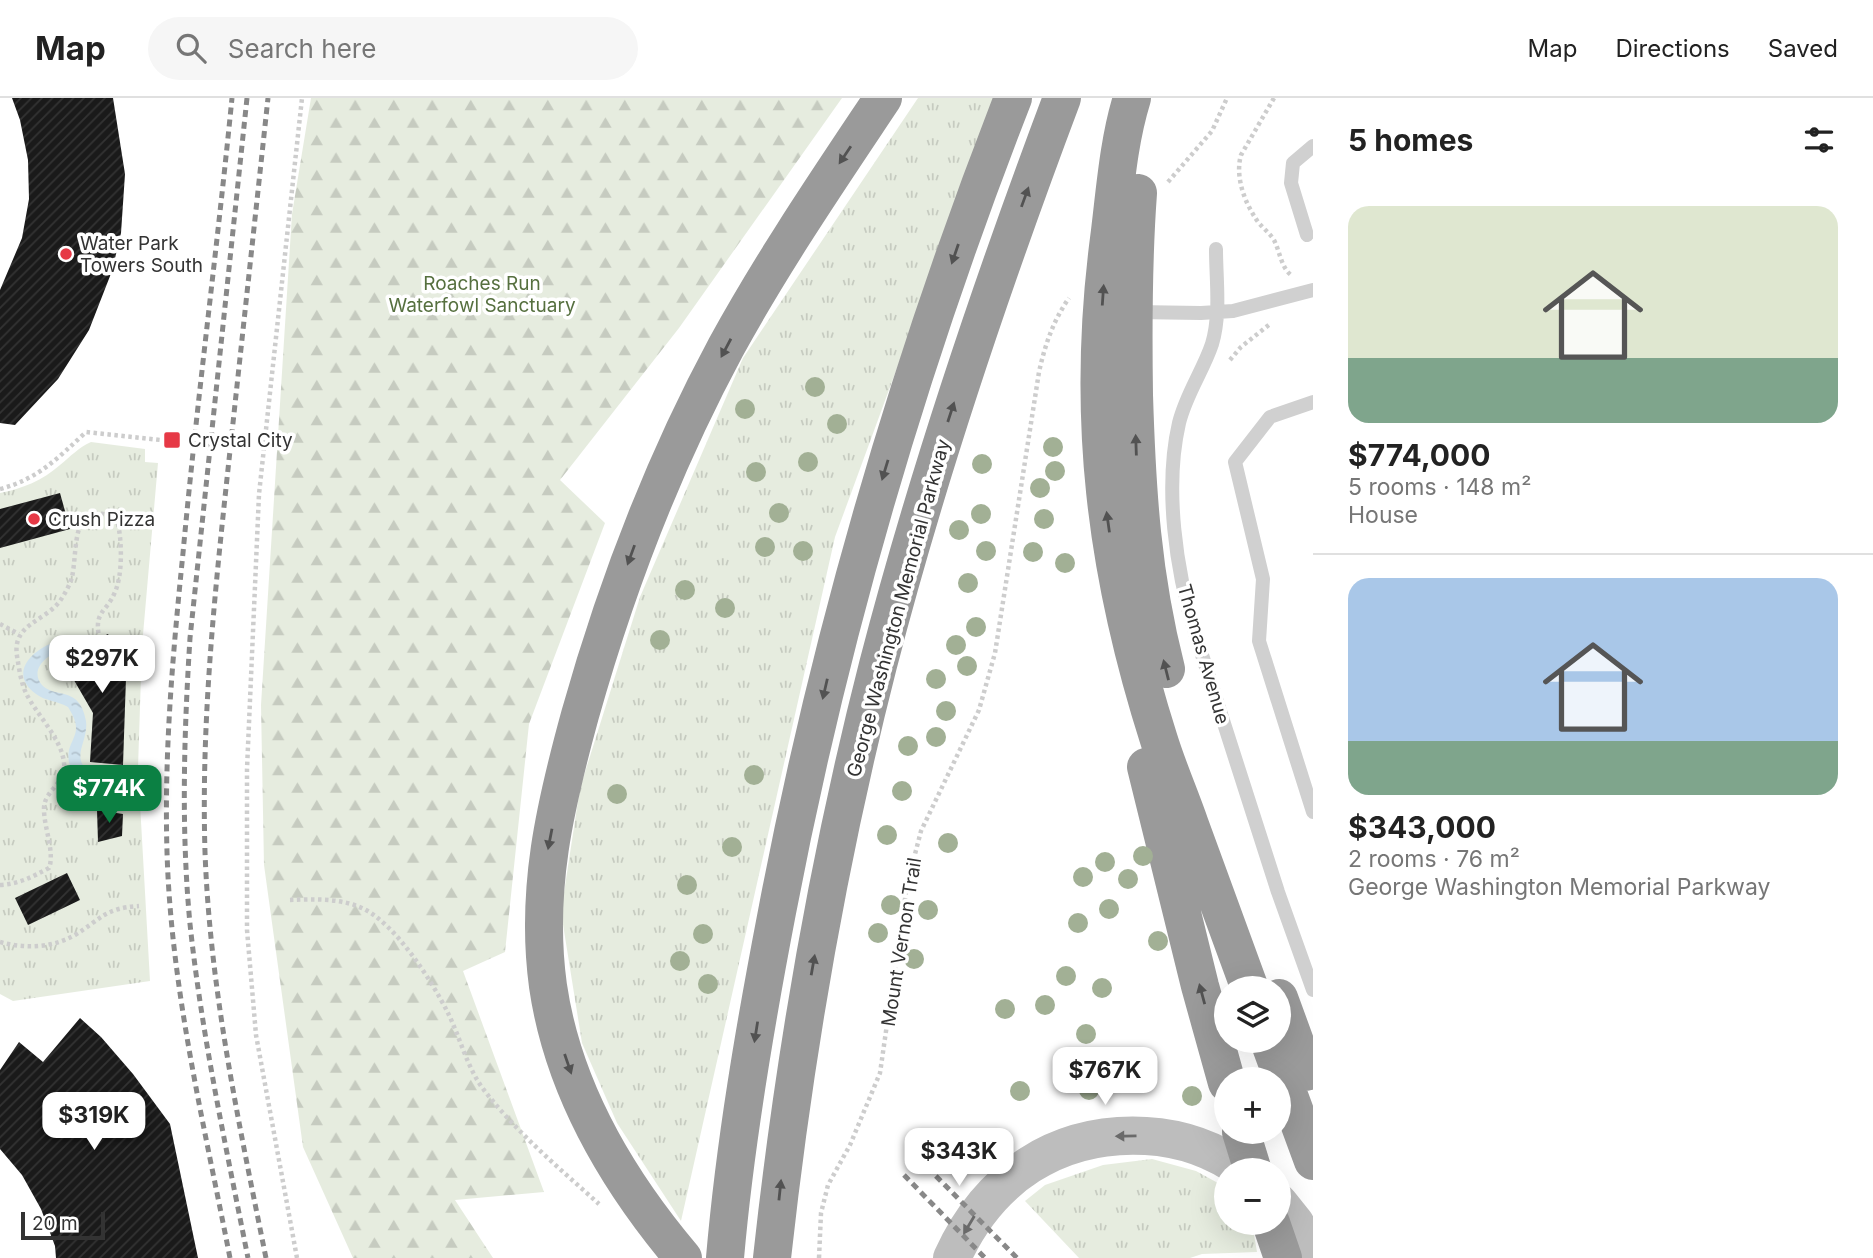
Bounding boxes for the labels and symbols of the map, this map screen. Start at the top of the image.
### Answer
one-way arrow [839,145,852,164]
one-way arrow [1020,186,1031,207]
place label: Water Park Towers South [80,232,203,277]
one-way arrow [950,243,961,264]
marker: Water Park Towers South [58,246,74,262]
park label: Roaches Run Waterfowl Sanctuary [388,272,576,317]
one-way arrow [1097,284,1108,306]
one-way arrow [720,338,732,358]
one-way arrow [947,401,957,422]
place label: Crystal City [188,429,293,452]
marker: Crystal City [162,430,182,450]
one-way arrow [1130,434,1141,456]
street label: George Washington Memorial Parkway [842,436,955,780]
one-way arrow [879,460,889,481]
place label: Crush Pizza [48,508,155,531]
marker: Crush Pizza [26,511,42,527]
one-way arrow [1103,511,1114,533]
one-way arrow [626,544,637,565]
street label: Thomas Avenue [1173,582,1234,727]
pin: $297K [53,636,151,695]
one-way arrow [1160,659,1171,681]
one-way arrow [819,679,830,701]
pin: $774K [60,766,158,825]
one-way arrow [544,828,555,850]
street label: Mount Vernon Trail [877,856,926,1028]
one-way arrow [808,954,819,976]
one-way arrow [1196,982,1207,1004]
one-way arrow [750,1022,761,1044]
pin: $767K [1056,1048,1154,1107]
one-way arrow [563,1053,574,1074]
pin: $319K [45,1093,143,1152]
pin: $343K [910,1128,1008,1188]
one-way arrow [1115,1130,1137,1142]
one-way arrow [774,1179,785,1201]
scale bar [21,1209,105,1241]
one-way arrow [963,1216,975,1235]

